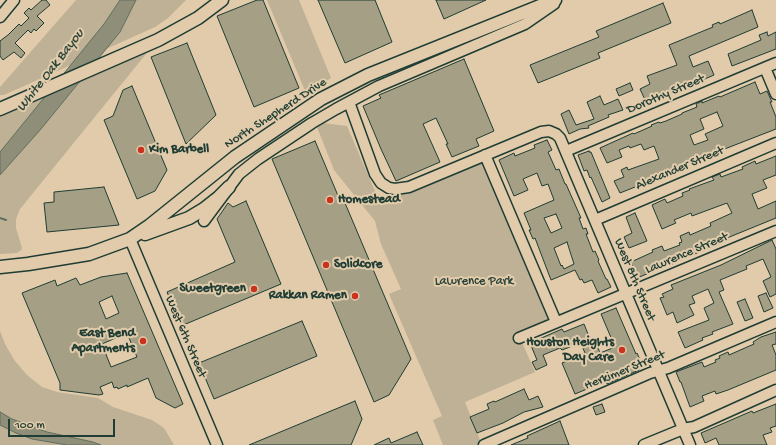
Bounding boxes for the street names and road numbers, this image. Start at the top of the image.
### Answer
street label: Dorothy Street [625,72,707,118]
street label: North Shepherd Drive [222,75,330,153]
street label: Alexander Street [634,143,726,195]
street label: Lawrence Street [643,230,731,278]
street label: West 8th Street [610,236,658,324]
street label: West 6th Street [161,294,209,380]
street label: Herkimer Street [582,348,668,394]

